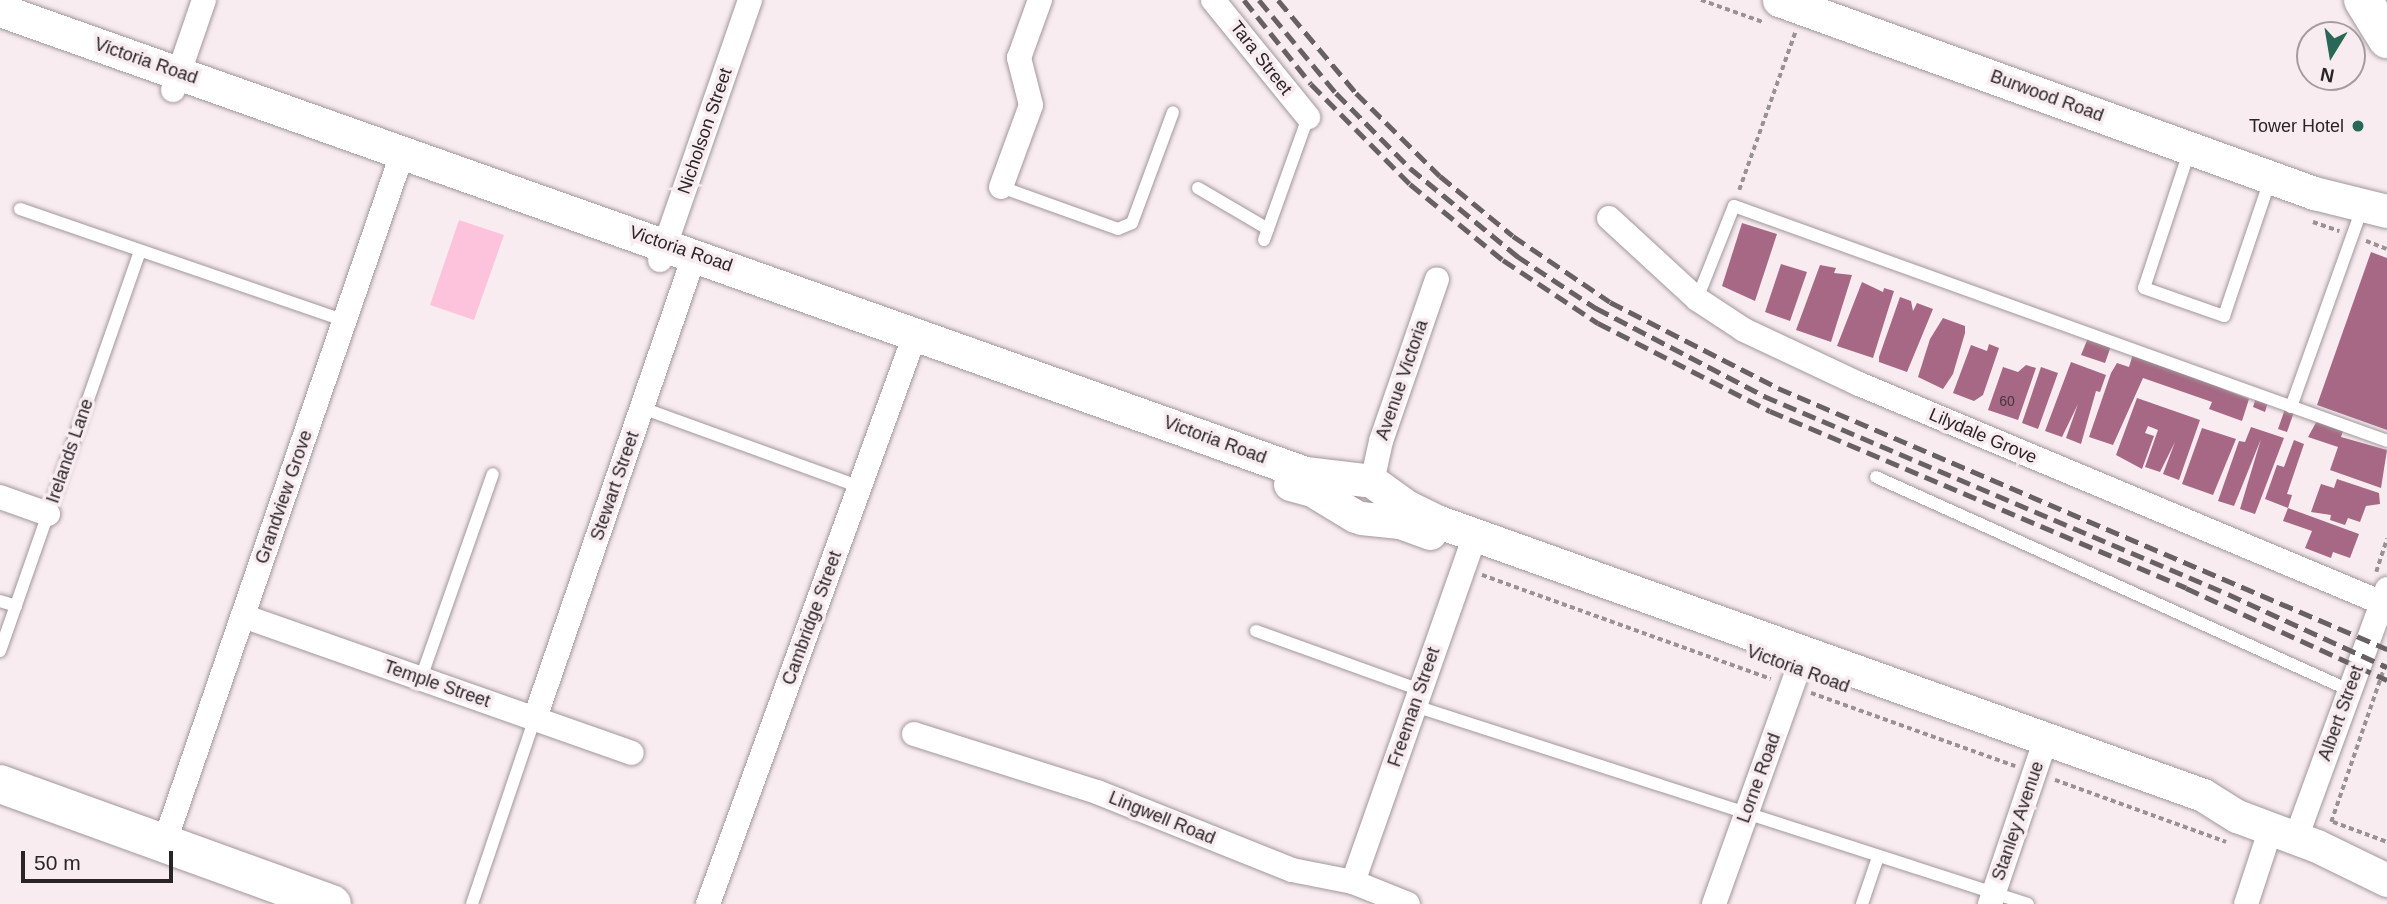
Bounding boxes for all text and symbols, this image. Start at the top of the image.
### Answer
street label: Tara Street [1225,17,1297,99]
north arrow [2296,21,2366,91]
street label: Victoria Road [92,33,200,89]
text: N [2319,64,2336,87]
street label: Nicholson Street [673,65,737,197]
street label: Burwood Road [1987,65,2107,127]
place label: Tower Hotel [2249,115,2344,137]
marker: Tower Hotel [2350,118,2366,134]
street label: Victoria Road [627,221,735,277]
street label: Avenue Victoria [1371,317,1433,443]
house number: 60 [1999,393,2015,409]
street label: Irelands Lane [42,396,98,506]
street label: Lilydale Grove [1926,404,2040,468]
street label: Victoria Road [1161,411,1269,469]
street label: Grandview Grove [251,427,317,567]
street label: Stewart Street [586,429,644,543]
street label: Cambridge Street [778,548,846,688]
street label: Victoria Road [1744,640,1852,698]
street label: Freeman Street [1383,644,1445,770]
street label: Temple Street [381,656,493,712]
street label: Albert Street [2314,662,2368,764]
street label: Lorne Road [1733,730,1785,826]
street label: Stanley Avenue [1987,758,2049,884]
street label: Lingwell Road [1106,787,1218,849]
scale bar [24,838,177,882]
text: 50 m [34,851,81,874]

